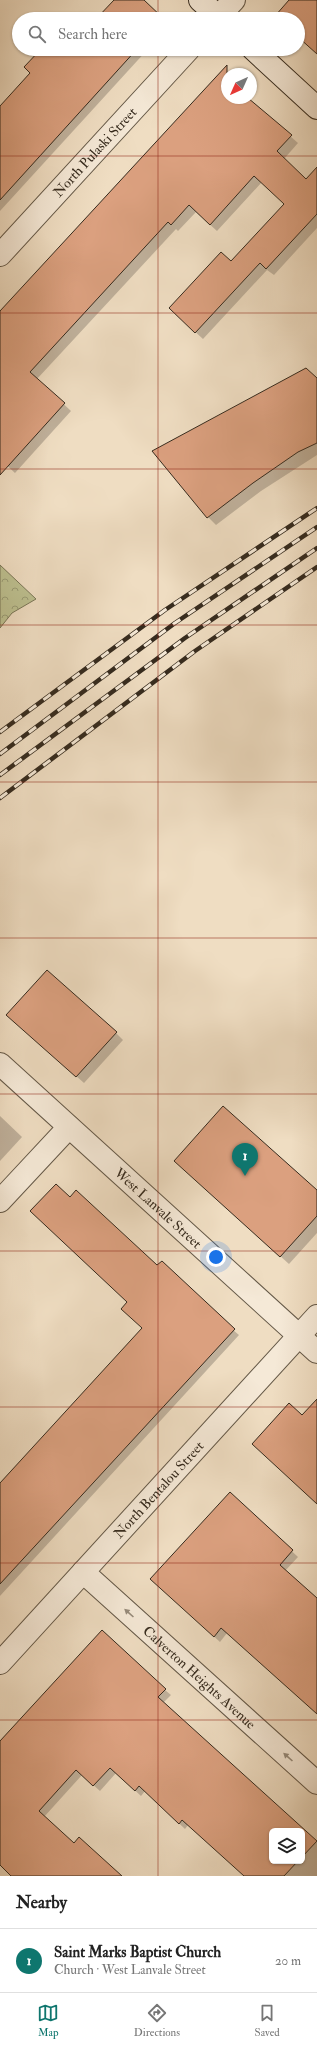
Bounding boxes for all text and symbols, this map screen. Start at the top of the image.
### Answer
search box [12,12,305,56]
icon: search [26,23,48,45]
text: Search here [58,25,127,44]
north arrow [221,68,257,104]
street label: North Pulaski Street [50,103,141,201]
pin: 1 [232,1143,258,1176]
street label: West Lanvale Street [110,1164,206,1253]
your location [206,1247,226,1267]
street label: North Bentalou Street [110,1437,208,1542]
one-way arrow [125,1609,134,1618]
street label: Calverton Heights Avenue [139,1622,259,1733]
one-way arrow [283,1752,293,1761]
map controls [269,1828,305,1864]
button: layers [269,1828,305,1864]
text: Nearby [16,1892,67,1913]
text: Saint Marks Baptist Church [54,1943,221,1962]
text: 1 [27,1953,31,1969]
text: 20 m [275,1953,301,1969]
text: Church · West Lanvale Street [54,1962,206,1978]
tab: Map [37,2002,59,2039]
tab: Directions [134,2002,180,2039]
tab: Saved [255,2002,280,2039]

